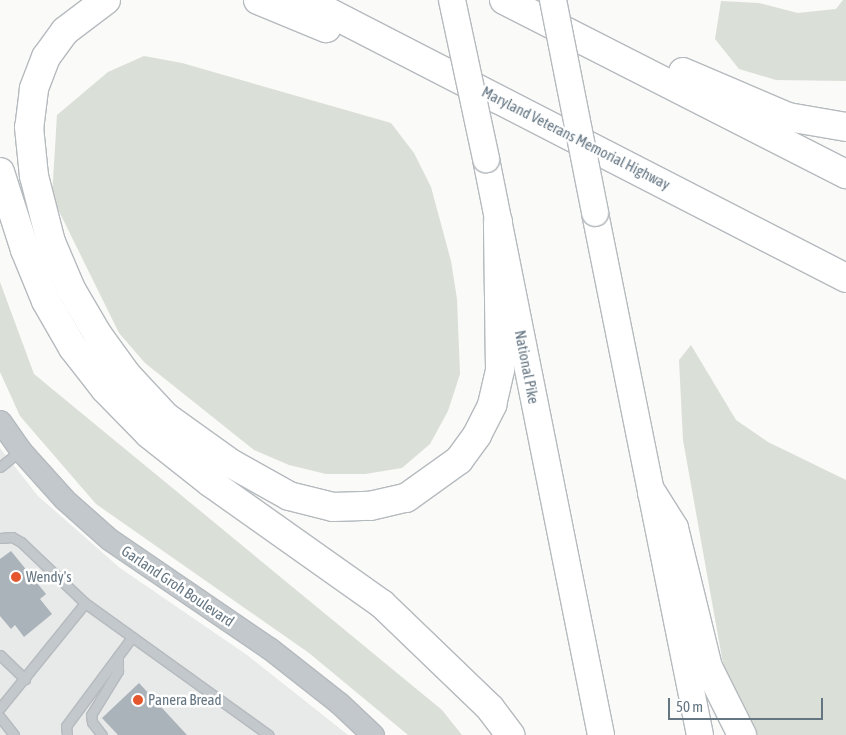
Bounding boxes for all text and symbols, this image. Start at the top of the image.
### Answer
street label: Maryland Veterans Memorial Highway [479,83,673,193]
street label: National Pike [511,329,543,405]
street label: Garland Groh Boulevard [118,542,238,630]
place label: Wendy's [26,568,72,586]
marker: Wendy's [10,571,22,583]
scale bar [671,688,826,720]
place label: Panera Bread [148,691,222,709]
marker: Panera Bread [132,694,144,706]
text: 50 m [676,698,703,715]

